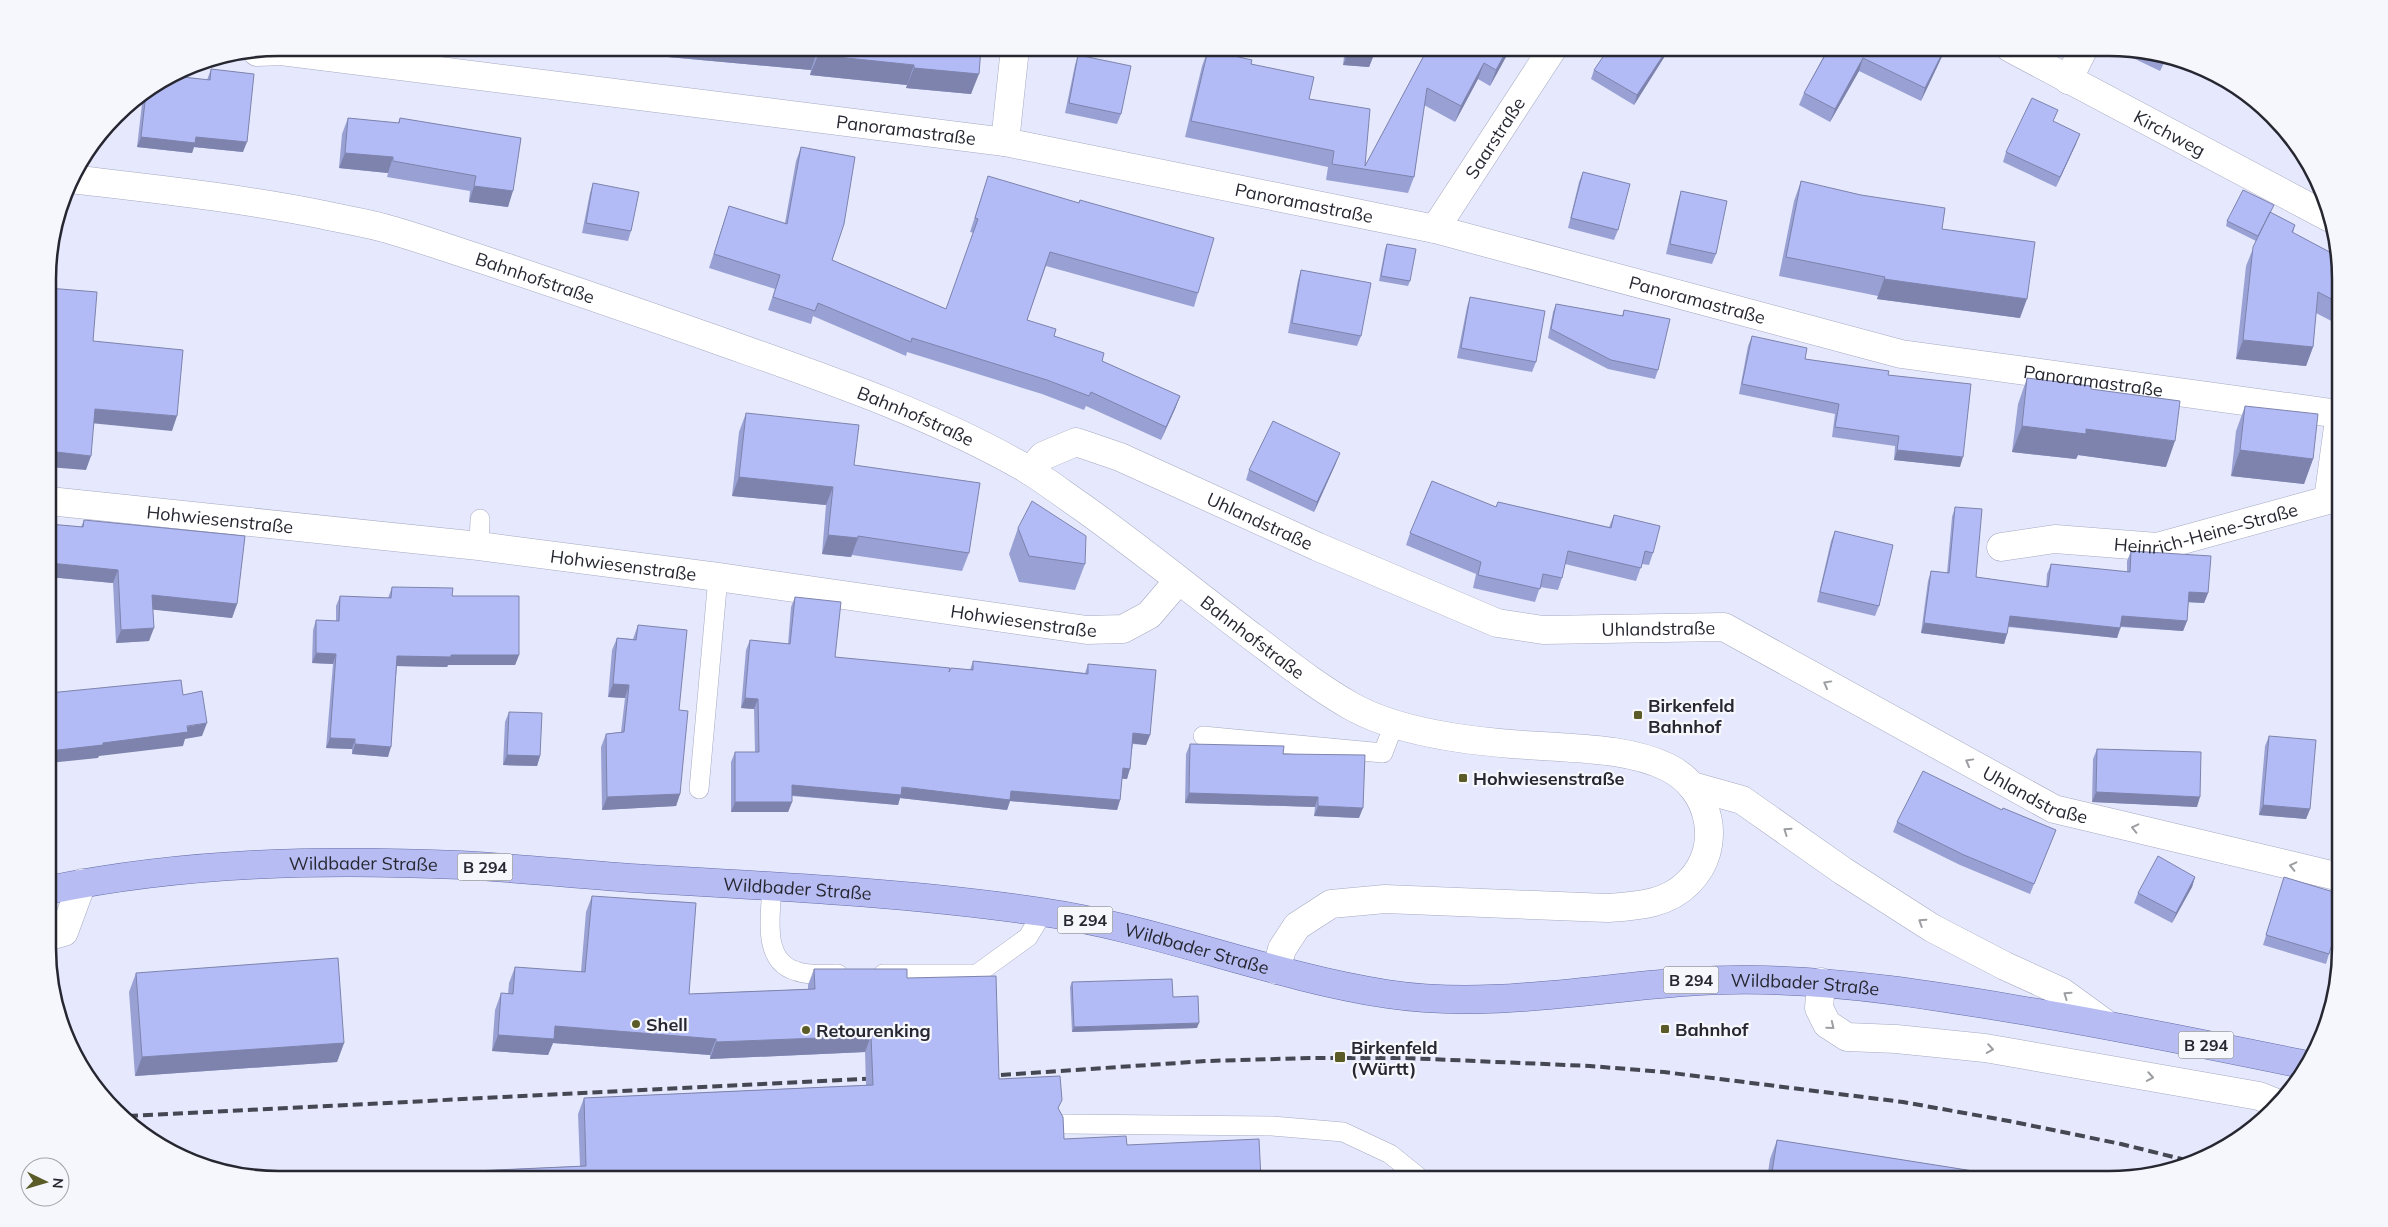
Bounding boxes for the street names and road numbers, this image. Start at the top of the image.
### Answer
street label: Saarstraße [1460,92,1530,183]
street label: Kirchweg [2130,105,2210,161]
street label: Panoramastraße [835,109,977,150]
street label: Panoramastraße [1233,177,1375,228]
street label: Bahnhofstraße [473,246,598,308]
street label: Panoramastraße [1626,270,1768,329]
street label: Panoramastraße [2022,359,2164,401]
street label: Bahnhofstraße [854,380,978,451]
street label: Uhlandstraße [1203,487,1317,555]
street label: Heinrich-Heine-Straße [2113,497,2300,559]
street label: Hohwiesenstraße [146,500,294,538]
street label: Hohwiesenstraße [549,544,698,586]
street label: Bahnhofstraße [1196,590,1309,684]
street label: Hohwiesenstraße [949,599,1097,642]
street label: Uhlandstraße [1601,616,1715,641]
street label: Uhlandstraße [1979,761,2090,828]
street label: Wildbader Straße [288,851,438,876]
road number: B 294 [458,854,512,880]
street label: Wildbader Straße [722,872,873,905]
road number: B 294 [1058,906,1112,934]
street label: Wildbader Straße [1122,917,1272,979]
road number: B 294 [1664,966,1718,994]
street label: Wildbader Straße [1731,968,1881,1000]
road number: B 294 [2178,1032,2234,1058]

